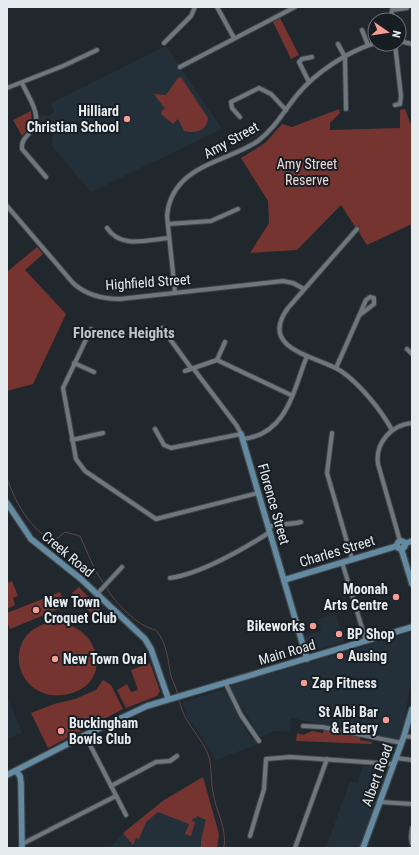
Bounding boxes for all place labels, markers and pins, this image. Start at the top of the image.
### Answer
place label: Hilliard Christian School [27,103,119,135]
marker: Hilliard Christian School [122,114,132,124]
place label: Moonah Arts Centre [324,581,388,613]
marker: Moonah Arts Centre [391,592,401,602]
place label: New Town Croquet Club [44,594,117,626]
marker: New Town Croquet Club [31,605,41,615]
place label: Bikeworks [247,618,305,634]
marker: Bikeworks [308,621,318,631]
place label: BP Shop [347,626,394,642]
marker: BP Shop [334,629,344,639]
place label: Ausing [348,648,387,664]
place label: New Town Oval [63,651,147,667]
marker: Ausing [335,651,345,661]
marker: New Town Oval [50,654,60,664]
place label: Zap Fitness [312,675,377,691]
marker: Zap Fitness [299,678,309,688]
place label: St Albi Bar & Eatery [318,704,379,736]
place label: Buckingham Bowls Club [69,715,138,747]
marker: St Albi Bar & Eatery [381,715,391,725]
marker: Buckingham Bowls Club [56,726,66,736]

